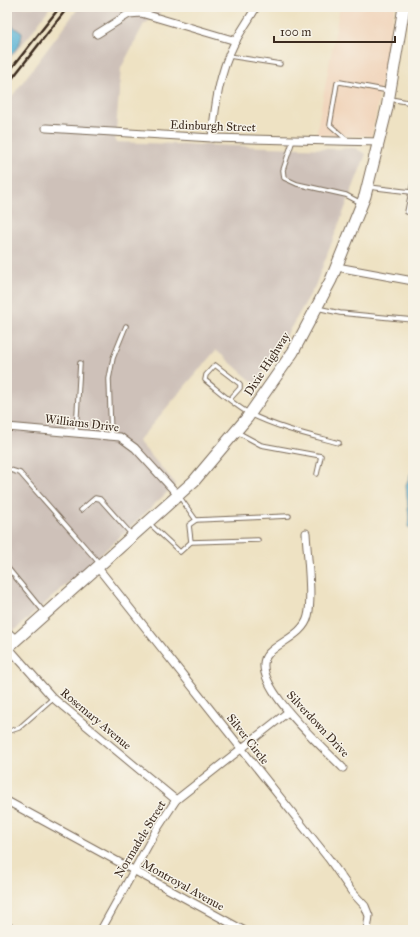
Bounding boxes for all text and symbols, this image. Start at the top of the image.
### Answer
scale bar [274,18,395,44]
text: 100 m [280,25,311,39]
street label: Edinburgh Street [170,118,257,136]
street label: Dixie Highway [241,329,294,399]
street label: Williams Drive [44,412,120,434]
street label: Rosemary Avenue [58,685,134,753]
street label: Silverdown Drive [284,688,352,760]
street label: Silver Circle [224,711,272,767]
street label: Normadele Street [112,797,169,880]
street label: Montroyal Avenue [139,857,227,913]

